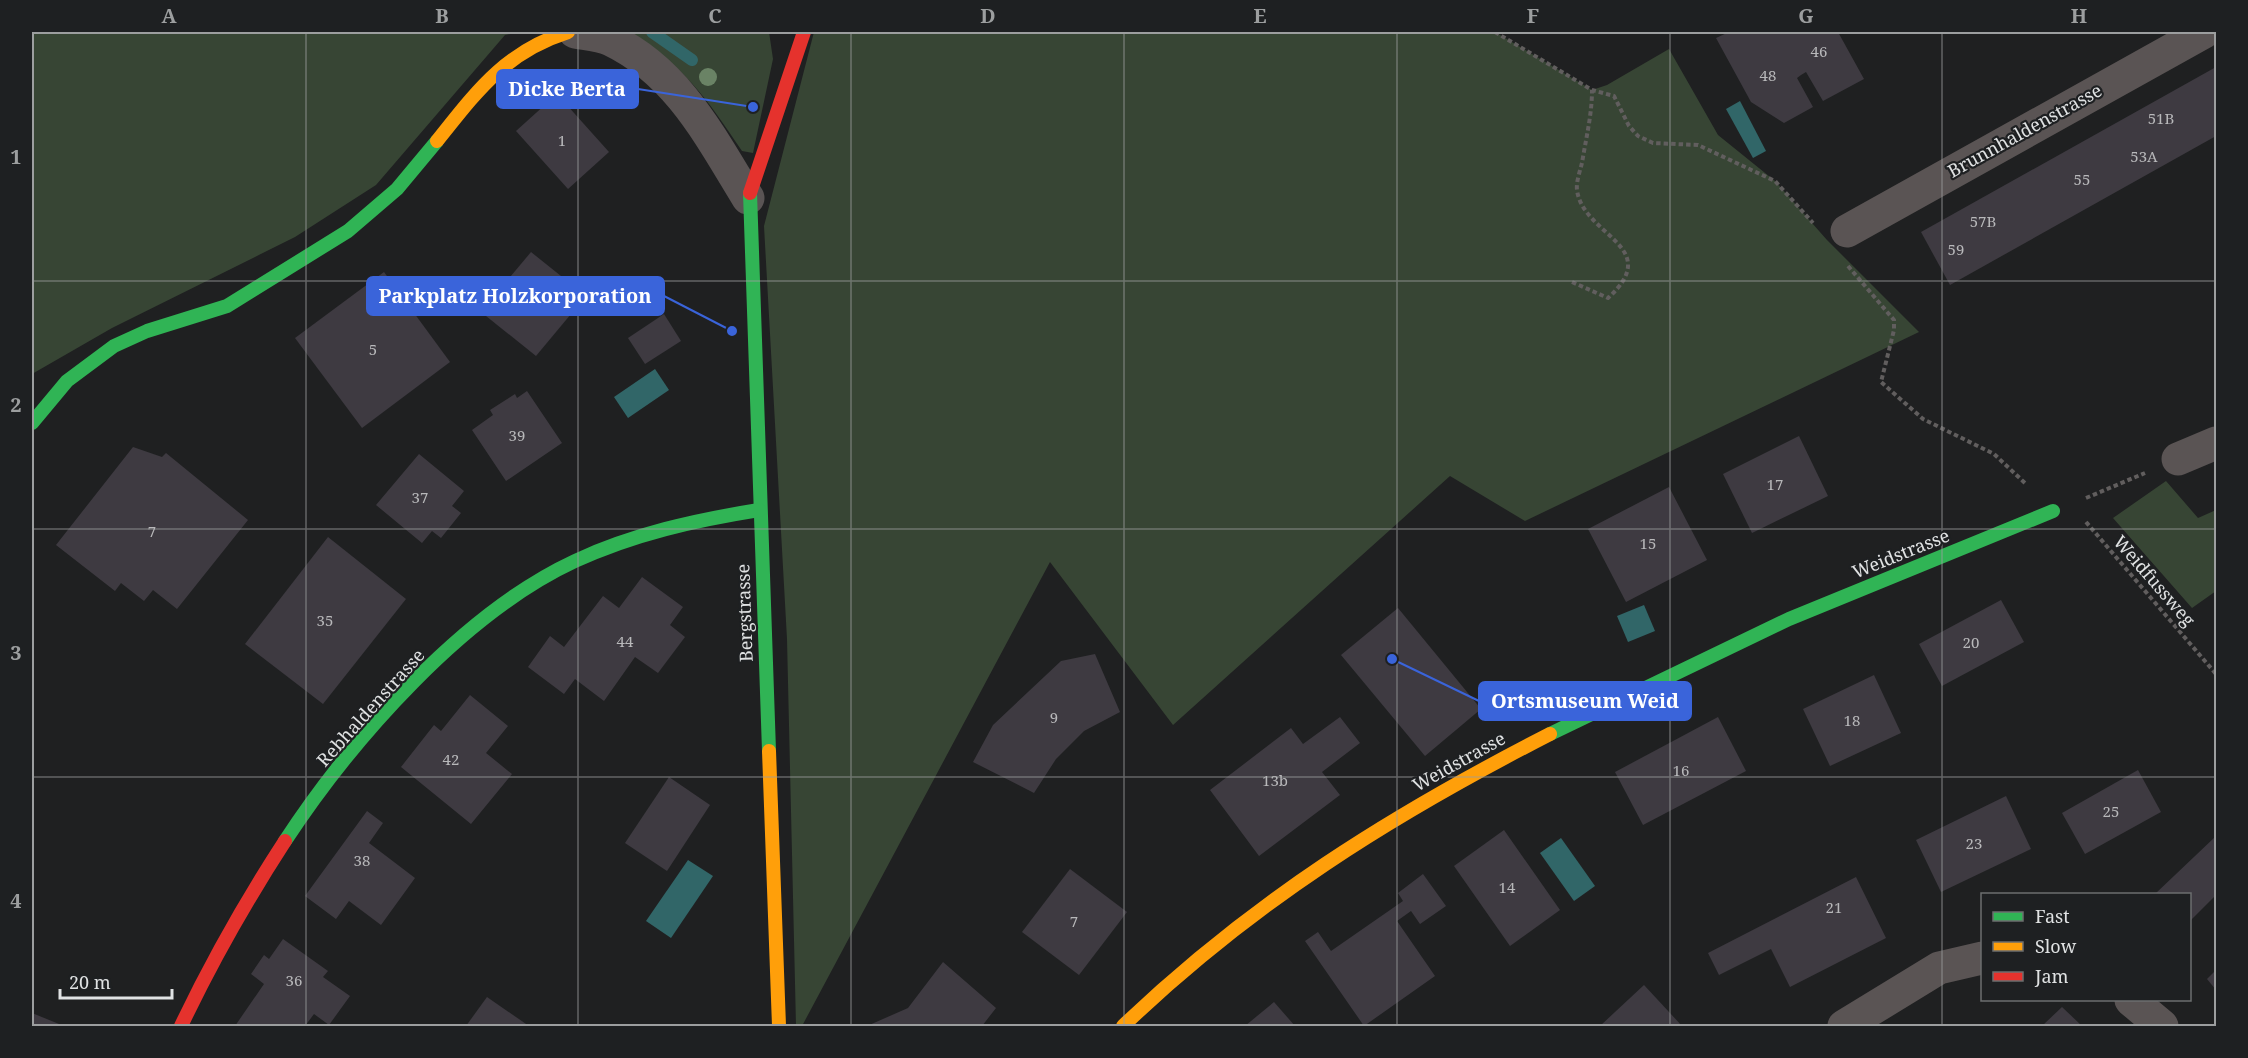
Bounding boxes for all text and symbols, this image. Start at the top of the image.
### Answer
text: A [161,2,177,29]
text: B [435,2,449,29]
text: C [708,2,722,29]
text: D [980,2,996,29]
text: E [1253,2,1267,29]
text: F [1527,2,1539,29]
text: G [1798,2,1814,29]
text: H [2071,2,2087,29]
house number: 46 [1811,41,1827,61]
house number: 48 [1760,65,1776,85]
callout: Dicke Berta [497,70,638,108]
text: Dicke Berta [508,75,626,102]
street label: Brunnhaldenstrasse [1943,78,2106,183]
house number: 51B [2148,108,2174,128]
house number: 1 [558,130,566,150]
text: 1 [10,143,22,170]
house number: 53A [2130,146,2158,166]
house number: 55 [2074,169,2090,189]
house number: 57B [1970,211,1996,231]
house number: 59 [1948,239,1964,259]
callout: Parkplatz Holzkorporation [367,277,664,315]
text: Parkplatz Holzkorporation [378,282,652,309]
house number: 5 [369,339,377,359]
text: 2 [10,391,22,418]
house number: 39 [509,425,525,445]
house number: 17 [1767,474,1783,494]
house number: 37 [412,487,428,507]
house number: 7 [148,521,156,541]
street label: Weidstrasse [1848,523,1953,583]
street label: Weidfussweg [2109,530,2201,631]
house number: 15 [1640,533,1656,553]
street label: Bergstrasse [730,564,758,662]
house number: 35 [317,610,333,630]
house number: 44 [617,631,634,651]
house number: 20 [1963,632,1979,652]
text: 3 [10,639,22,666]
street label: Rebhaldenstrasse [311,643,430,771]
callout: Ortsmuseum Weid [1479,682,1691,720]
text: Ortsmuseum Weid [1491,687,1679,714]
house number: 9 [1050,707,1058,727]
house number: 18 [1844,710,1860,730]
street label: Weidstrasse [1408,726,1509,797]
house number: 42 [443,749,459,769]
house number: 16 [1673,760,1689,780]
house number: 13b [1262,770,1288,790]
house number: 25 [2103,801,2119,821]
house number: 23 [1966,833,1982,853]
house number: 38 [354,850,370,870]
house number: 14 [1499,877,1516,897]
text: 4 [10,887,22,914]
legend [1981,893,2191,1001]
house number: 21 [1826,897,1842,917]
text: Fast [2035,904,2070,928]
house number: 7 [1070,911,1078,931]
text: Slow [2035,934,2077,958]
scale bar [60,962,172,1000]
text: Jam [2034,964,2069,988]
text: 20 m [69,970,111,994]
house number: 36 [286,970,302,990]

